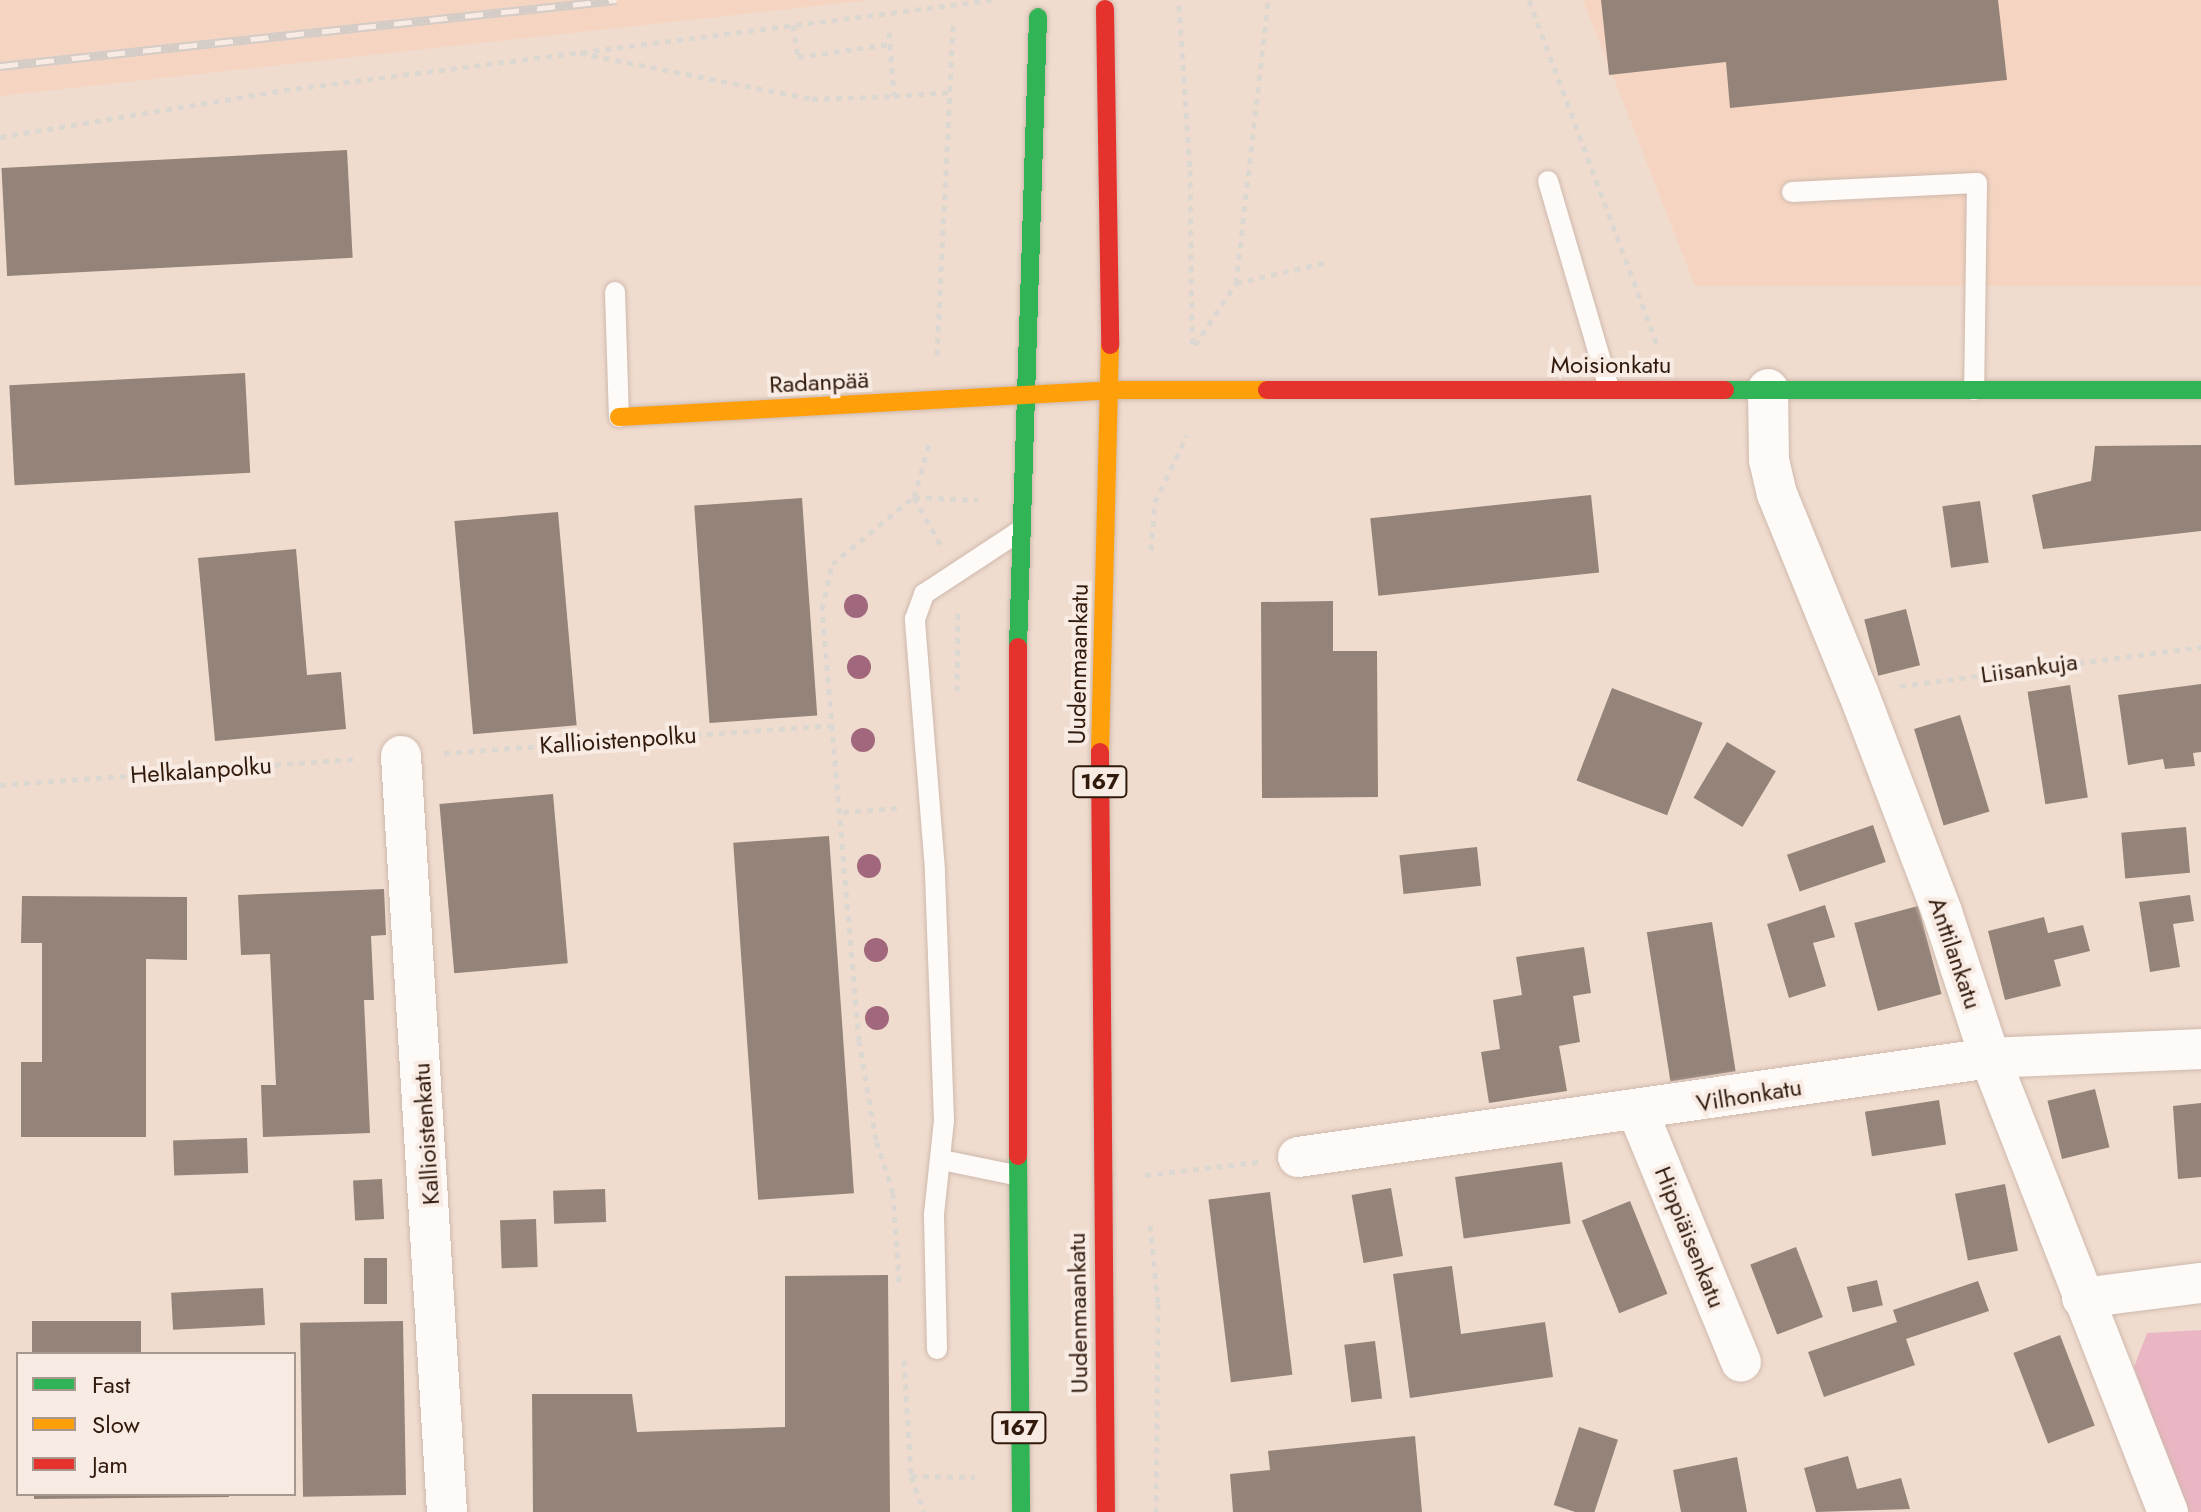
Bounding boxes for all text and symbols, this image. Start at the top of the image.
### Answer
street label: Moisionkatu [1551,351,1671,379]
street label: Radanpää [768,365,870,399]
street label: Uudenmaankatu [1062,583,1094,745]
street label: Liisankuja [1979,647,2079,689]
street label: Kallioistenpolku [539,720,697,760]
street label: Helkalanpolku [129,751,273,789]
road number: 167 [1072,764,1128,800]
street label: Anttilankatu [1922,893,1988,1013]
street label: Kallioistenkatu [407,1062,445,1206]
street label: Vilhonkatu [1694,1072,1804,1118]
street label: Hippiäisenkatu [1649,1162,1731,1312]
street label: Uudenmaankatu [1062,1232,1094,1394]
legend [16,1352,296,1496]
text: Fast [92,1367,130,1402]
text: Slow [92,1407,140,1442]
road number: 167 [991,1410,1047,1446]
text: Jam [92,1447,128,1482]

